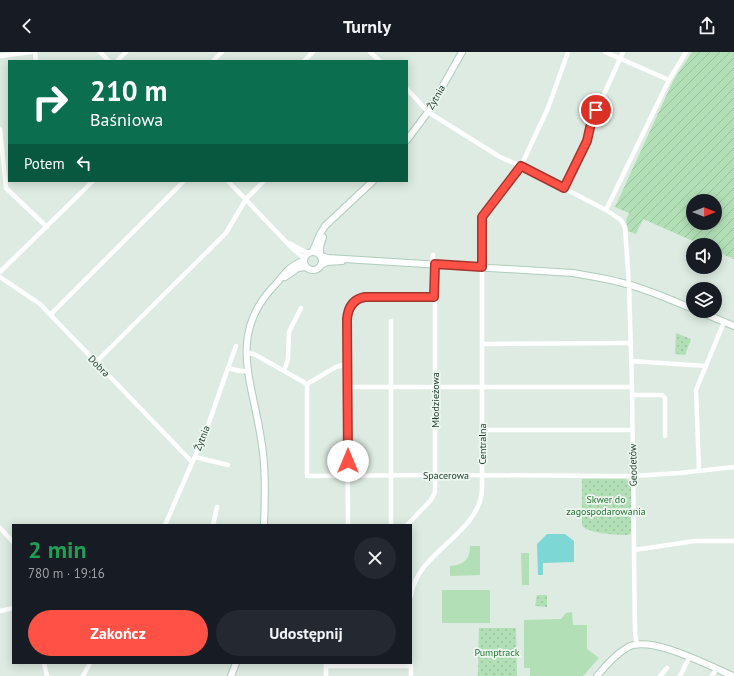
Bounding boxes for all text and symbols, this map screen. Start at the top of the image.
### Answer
icon: back [16,15,38,37]
text: Turnly [343,15,391,38]
icon: share [696,15,718,37]
text: 210 m [90,72,167,109]
icon: right [24,76,76,128]
street label: Żytnia [424,82,448,112]
pin [579,93,613,127]
icon: arrive [585,99,607,121]
text: Baśniowa [90,108,163,131]
icon: left [73,152,95,174]
text: Potem [24,154,65,173]
north arrow [686,194,722,230]
map controls [686,194,722,318]
button: sound [686,238,722,274]
button: layers [686,282,722,318]
street label: Dobra [85,352,113,380]
street label: Młodzieżowa [429,372,442,428]
street label: Żytnia [191,423,213,453]
street label: Centralna [476,423,489,465]
position arrow [327,440,369,482]
street label: Geodetów [626,443,640,487]
street label: Spacerowa [423,469,469,482]
park label: Skwer do zagospodarowania [566,493,646,518]
text: 2 min [28,534,87,565]
button: close [354,537,396,579]
text: 780 m · 19:16 [28,565,105,582]
button: Zakończ [28,610,208,656]
button: Udostępnij [216,610,396,656]
park label: Pumptrack [474,646,520,659]

